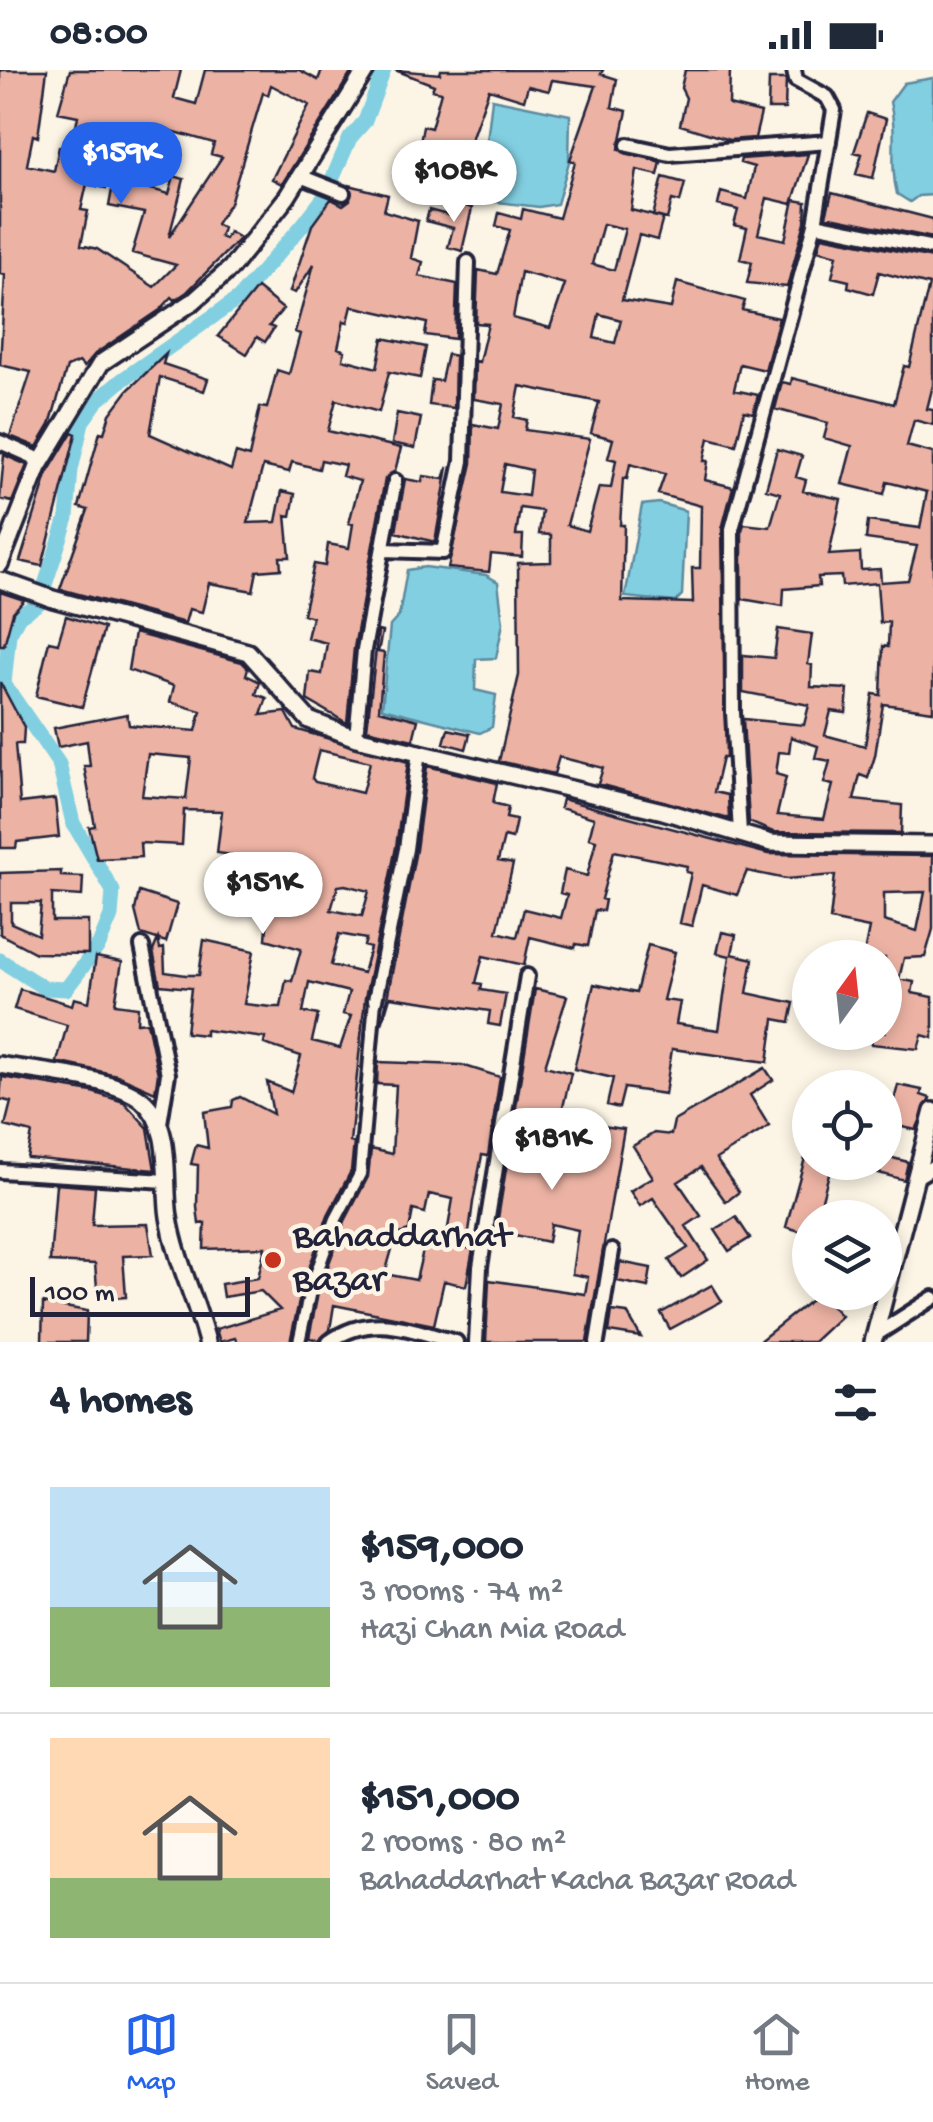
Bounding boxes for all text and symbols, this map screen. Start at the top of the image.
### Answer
text: 08:00 [50,13,148,57]
pin: $159K [51,122,191,207]
text: $159K [82,135,160,173]
pin: $108K [384,140,524,225]
text: $108K [414,153,494,191]
pin: $151K [193,852,333,937]
text: $151K [226,865,300,903]
north arrow [792,940,902,1050]
map controls [792,940,902,1310]
button: locate [792,1070,902,1180]
pin: $181K [482,1108,622,1193]
text: $181K [514,1121,590,1159]
button: layers [792,1200,902,1310]
place label: Bahaddarhat Bazar [292,1216,515,1304]
marker: Bahaddarhat Bazar [262,1249,284,1271]
scale bar [30,1272,250,1316]
text: 100 m [45,1278,115,1311]
icon: filters [828,1375,883,1430]
text: 4 homes [50,1378,191,1427]
text: $159,000 [360,1525,524,1574]
icon: home [130,1527,250,1647]
text: 3 rooms · 74 m² [360,1574,563,1612]
text: Hazi Chan Mia Road [360,1612,624,1650]
text: $151,000 [360,1776,520,1825]
icon: home [130,1778,250,1898]
text: 2 rooms · 80 m² [360,1825,566,1863]
text: Bahaddarhat Kacha Bazar Road [360,1863,795,1901]
tab: Map [124,2007,179,2100]
tab: Saved [426,2007,497,2100]
tab: Home [745,2007,809,2100]

